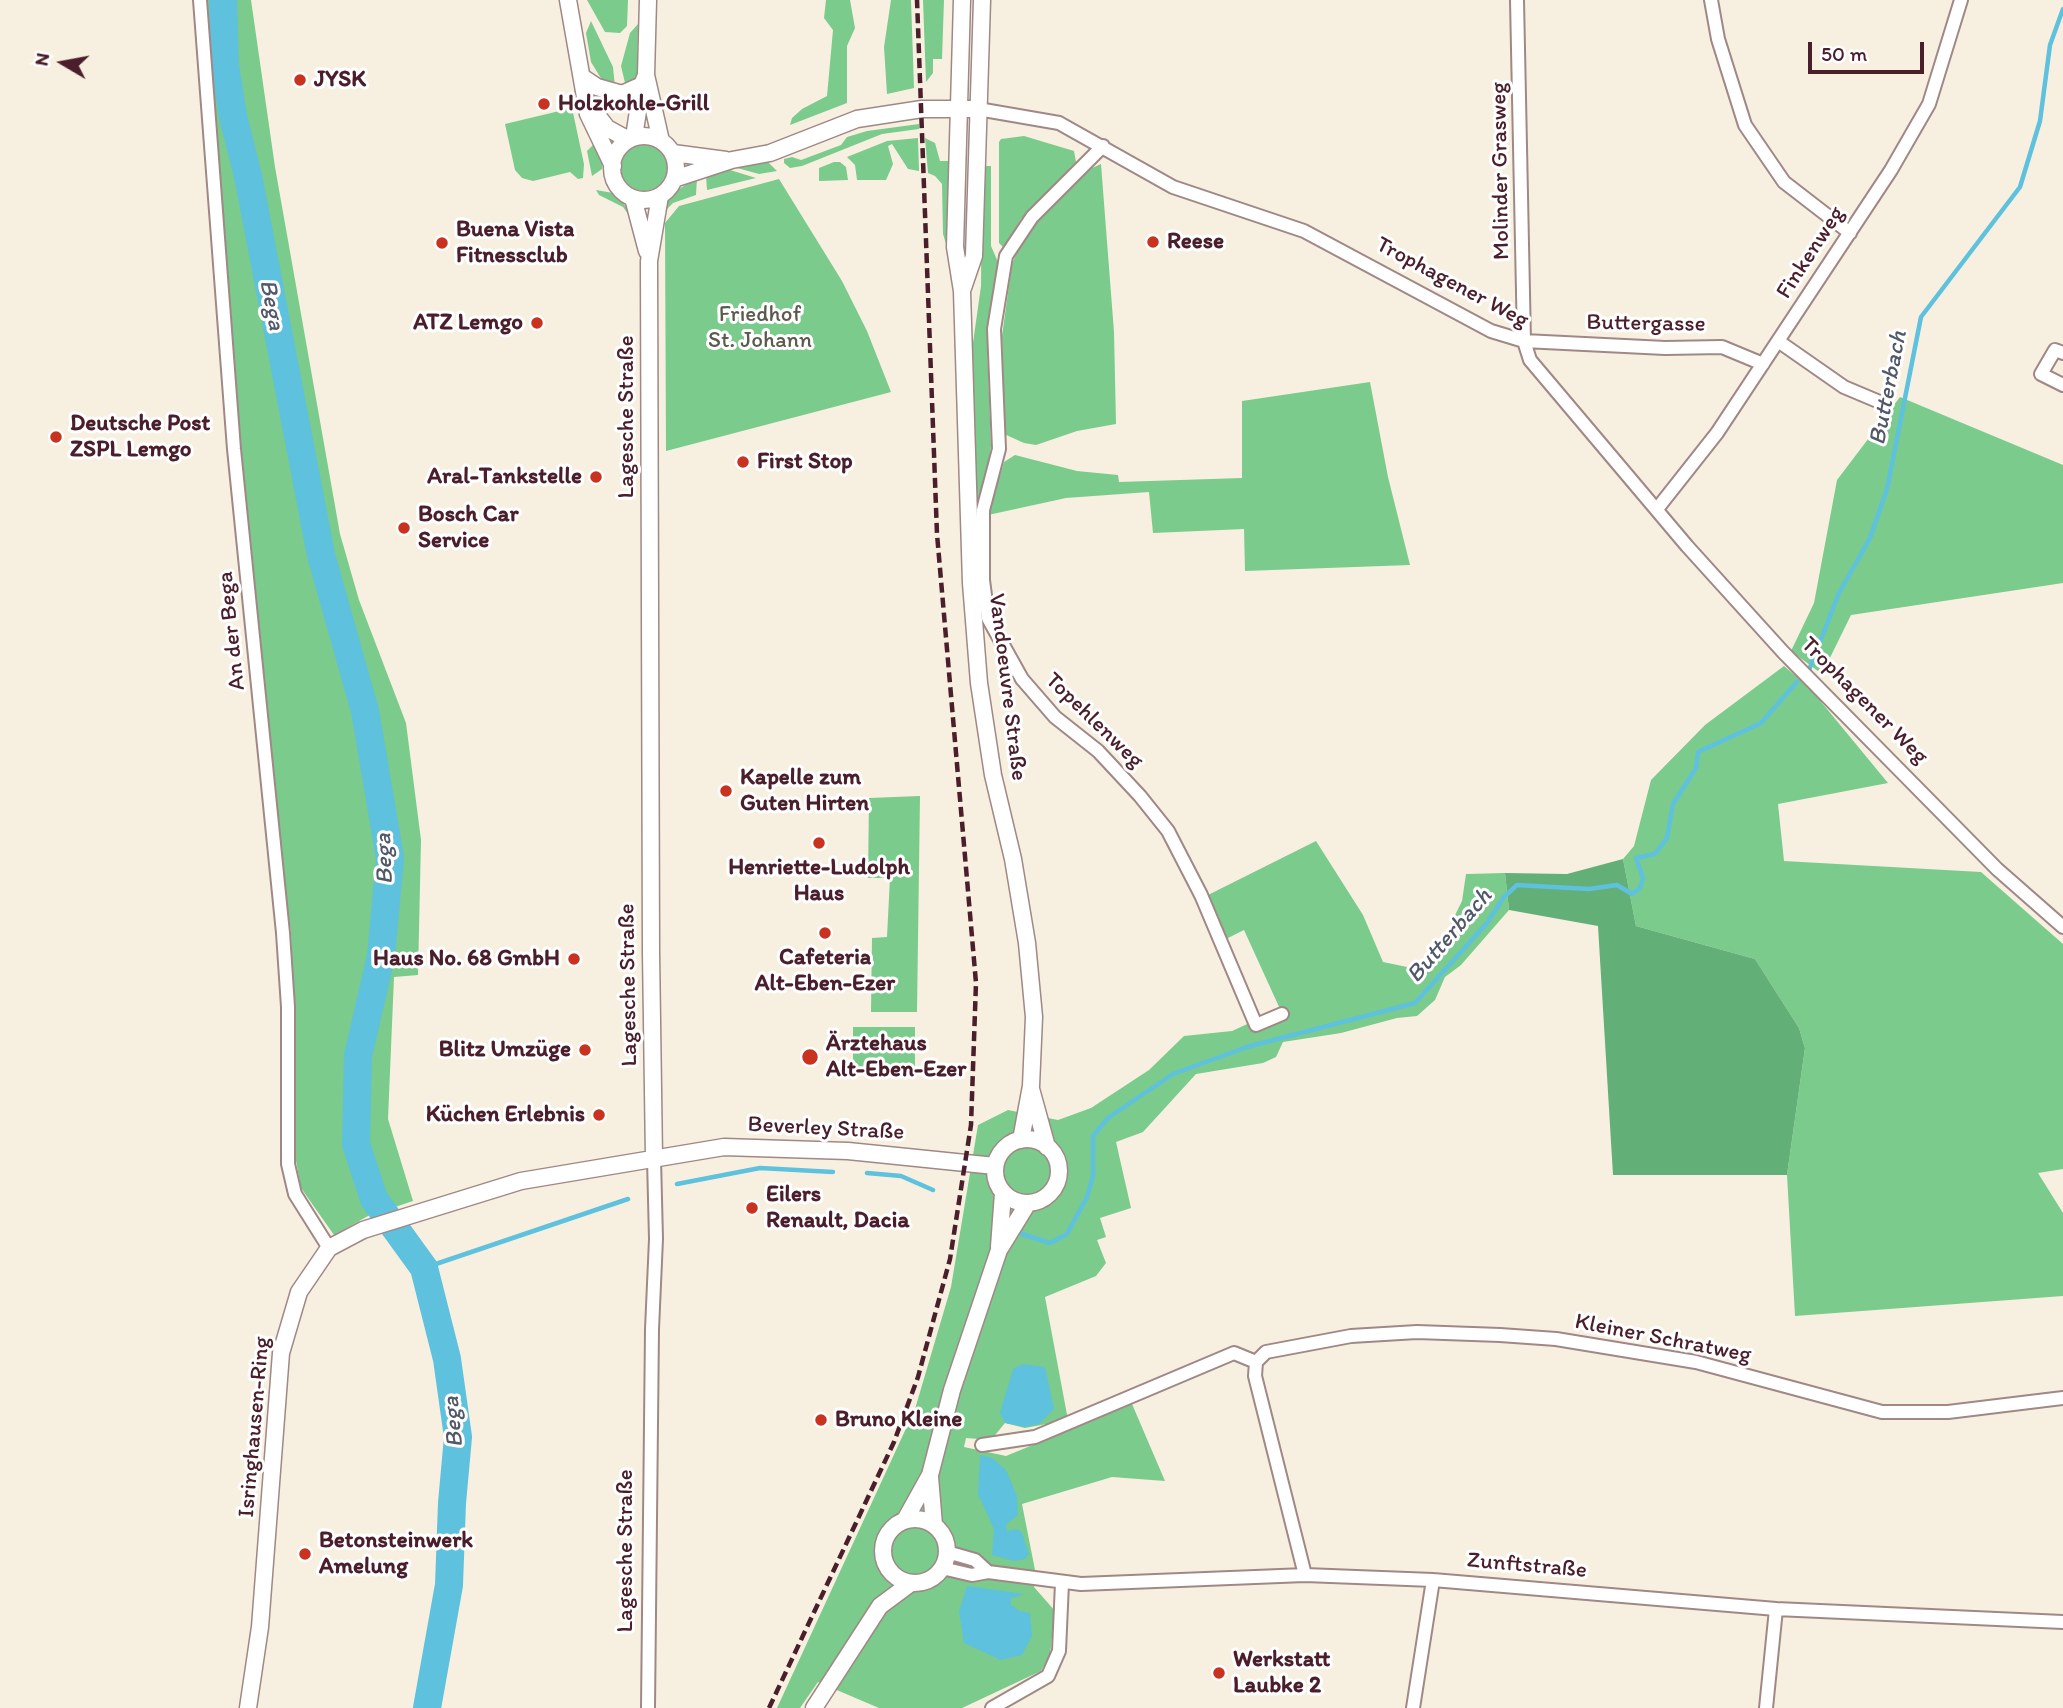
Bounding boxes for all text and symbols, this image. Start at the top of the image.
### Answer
north arrow [28,28,98,98]
scale bar [1811,28,1926,72]
text: 50 m [1821,41,1867,66]
text: N [29,51,54,68]
place label: JYSK [314,66,366,94]
marker: JYSK [292,72,308,88]
street label: Molinder Grasweg [1486,82,1516,260]
place label: Holzkohle-Grill [558,90,709,118]
marker: Holzkohle-Grill [536,96,552,112]
street label: Finkenweg [1771,202,1851,304]
place label: Buena Vista Fitnessclub [456,216,574,270]
place label: Reese [1167,228,1224,256]
street label: Trophagener Weg [1371,231,1533,335]
marker: Reese [1145,234,1161,250]
marker: Buena Vista Fitnessclub [434,235,450,251]
water label: Bega [252,277,290,333]
park label: Friedhof St. Johann [708,301,812,355]
place label: ATZ Lemgo [413,309,523,337]
street label: Buttergasse [1586,309,1706,339]
marker: ATZ Lemgo [529,315,545,331]
water label: Butterbach [1864,328,1914,448]
street label: Lagesche Straße [613,335,641,499]
place label: Deutsche Post ZSPL Lemgo [70,410,210,464]
marker: Deutsche Post ZSPL Lemgo [48,429,64,445]
place label: First Stop [757,448,853,476]
marker: First Stop [735,454,751,470]
place label: Aral-Tankstelle [427,463,582,491]
marker: Aral-Tankstelle [588,469,604,485]
place label: Bosch Car Service [418,501,519,555]
marker: Bosch Car Service [396,520,412,536]
street label: An der Bega [212,570,252,692]
street label: Vandoeuvre Straße [982,592,1032,782]
street label: Trophagener Weg [1794,631,1934,771]
street label: Topehlenweg [1039,667,1149,775]
place label: Kapelle zum Guten Hirten [740,764,869,818]
marker: Kapelle zum Guten Hirten [718,783,734,799]
water label: Bega [370,833,400,885]
marker: Henriette-Ludolph Haus [811,835,827,851]
place label: Henriette-Ludolph Haus [728,854,910,908]
water label: Butterbach [1401,883,1499,989]
street label: Lagesche Straße [614,903,644,1067]
marker: Cafeteria Alt-Eben-Ezer [817,925,833,941]
place label: Cafeteria Alt-Eben-Ezer [755,944,895,998]
place label: Haus No. 68 GmbH [373,945,560,973]
marker: Haus No. 68 GmbH [566,951,582,967]
place label: Ärztehaus Alt-Eben-Ezer [826,1030,966,1084]
place label: Blitz Umzüge [439,1036,571,1064]
marker: Blitz Umzüge [577,1042,593,1058]
marker: Ärztehaus Alt-Eben-Ezer [800,1047,820,1067]
place label: Küchen Erlebnis [426,1101,585,1129]
marker: Küchen Erlebnis [591,1107,607,1123]
street label: Beverley Straße [747,1111,905,1147]
place label: Eilers Renault, Dacia [766,1181,909,1235]
marker: Eilers Renault, Dacia [744,1200,760,1216]
street label: Kleiner Schratweg [1572,1308,1754,1370]
street label: Isringhausen-Ring [233,1335,277,1519]
water label: Bega [437,1395,471,1449]
place label: Bruno Kleine [835,1406,962,1434]
marker: Bruno Kleine [813,1412,829,1428]
street label: Lagesche Straße [612,1469,640,1633]
place label: Betonsteinwerk Amelung [319,1527,473,1581]
marker: Betonsteinwerk Amelung [297,1546,313,1562]
street label: Zunftstraße [1466,1547,1588,1585]
place label: Werkstatt Laubke 2 [1233,1646,1330,1700]
marker: Werkstatt Laubke 2 [1211,1665,1227,1681]

